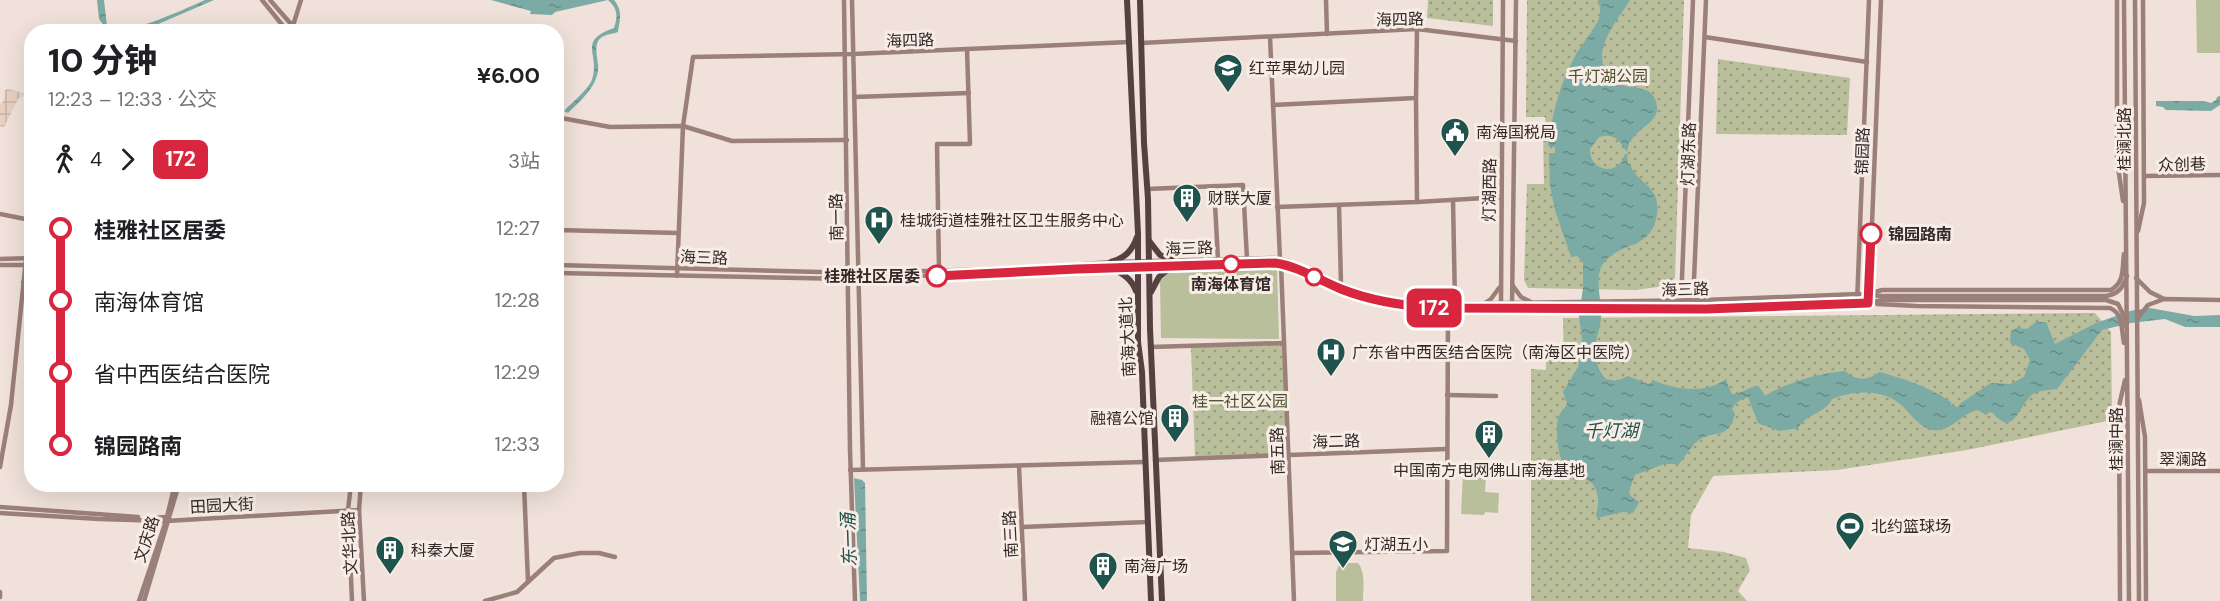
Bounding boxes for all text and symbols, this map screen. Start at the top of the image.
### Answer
street label: 海四路 [1376,9,1424,30]
street label: 海四路 [886,29,934,52]
text: 10 分钟 [48,39,157,82]
school or university icon: 红苹果幼儿园 [1212,52,1244,94]
place label: 红苹果幼儿园 [1249,58,1345,79]
text: ¥6.00 [477,61,540,90]
park label: 千灯湖公园 [1568,66,1648,87]
text: 12:23 – 12:33 · 公交 [48,86,217,112]
street label: 桂澜北路 [2114,107,2135,171]
public building icon: 南海国税局 [1439,116,1471,158]
place label: 南海国税局 [1476,122,1556,143]
street label: 灯湖东路 [1677,122,1700,186]
street label: 锦园路 [1851,127,1874,175]
icon: walk [48,143,81,176]
icon: forward [111,143,144,176]
text: 172 [165,145,196,173]
text: 4 [90,146,102,172]
text: 3站 [508,148,540,174]
street label: 众创巷 [2158,154,2206,175]
street label: 灯湖西路 [1478,158,1501,222]
building icon: 财联大厦 [1171,182,1203,224]
place label: 财联大厦 [1208,188,1272,209]
street label: 南一路 [826,193,847,241]
hospital icon: 桂城街道桂雅社区卫生服务中心 [863,204,895,246]
place label: 桂城街道桂雅社区卫生服务中心 [900,210,1124,231]
text: 12:27 [496,215,540,241]
text: 桂雅社区居委 [94,216,226,245]
marker: 锦园路南 [1860,223,1882,245]
place label: 锦园路南 [1888,224,1952,245]
street label: 海三路 [1165,237,1213,260]
street label: 海三路 [680,246,728,269]
marker: 南海体育馆 [1222,255,1240,273]
marker: 桂雅社区居委 [926,265,948,287]
place label: 桂雅社区居委 [824,266,920,287]
unlabelled marker [1305,268,1323,286]
place label: 南海体育馆 [1191,274,1271,295]
street label: 海三路 [1661,278,1709,301]
text: 12:28 [495,287,540,313]
text: 南海体育馆 [94,288,204,317]
line badge: 172 [1400,288,1468,328]
text: 172 [1419,294,1449,322]
street label: 南海大道北 [1115,296,1140,377]
hospital icon: 广东省中西医结合医院（南海区中医院） [1315,336,1347,378]
place label: 广东省中西医结合医院（南海区中医院） [1352,342,1640,363]
text: 12:29 [494,359,540,385]
text: 省中西医结合医院 [94,360,270,389]
park label: 桂一社区公园 [1192,391,1288,412]
building icon: 融禧公馆 [1159,402,1191,444]
street label: 桂澜中路 [2106,407,2127,471]
place label: 融禧公馆 [1090,408,1154,429]
building icon: 中国南方电网佛山南海基地 [1473,418,1505,460]
water label: 千灯湖 [1584,419,1641,443]
street label: 南五路 [1266,427,1289,475]
street label: 海二路 [1312,430,1360,453]
text: 12:33 [495,431,540,457]
text: 锦园路南 [94,432,182,461]
street label: 翠澜路 [2159,449,2207,470]
place label: 中国南方电网佛山南海基地 [1393,460,1585,481]
street label: 田园大街 [190,493,255,518]
street label: 南三路 [999,509,1022,558]
street label: 文华北路 [337,510,362,575]
sports icon: 北约篮球场 [1834,510,1866,552]
water label: 东一涌 [836,511,862,567]
street label: 文庆路 [129,513,164,565]
place label: 北约篮球场 [1871,516,1951,537]
school or university icon: 灯湖五小 [1327,528,1359,570]
building icon: 科秦大厦 [374,534,406,576]
place label: 灯湖五小 [1364,534,1428,555]
place label: 科秦大厦 [411,540,475,561]
building icon: 南海广场 [1087,550,1119,592]
place label: 南海广场 [1124,556,1188,577]

